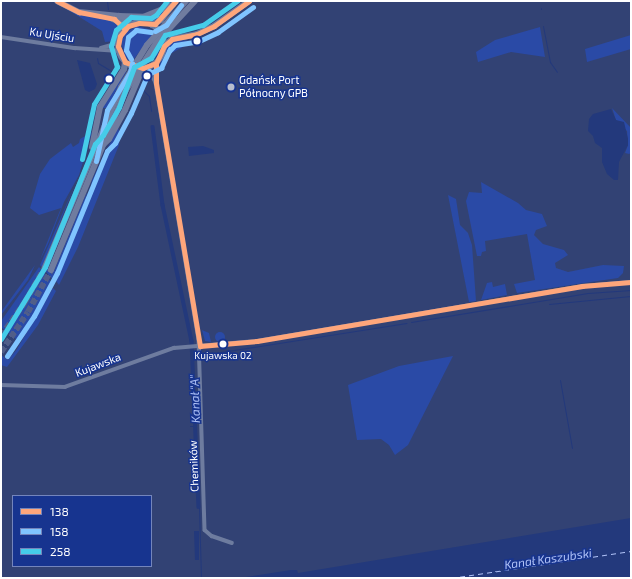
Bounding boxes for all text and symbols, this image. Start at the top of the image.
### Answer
street label: Ku Ujściu [29,25,75,45]
unlabelled marker [192,36,202,46]
unlabelled marker [142,71,152,81]
unlabelled marker [104,74,114,84]
place label: Gdańsk Port Północny GPB [239,74,308,100]
marker: Gdańsk Port Północny GPB [226,82,236,92]
marker: Kujawska 02 [218,339,228,349]
street label: Kujawska [73,350,123,380]
place label: Kujawska 02 [194,350,252,362]
water label: Kanał "A" [187,374,203,424]
street label: Chemików [187,440,201,492]
legend [12,495,152,567]
text: 138 [50,504,69,518]
text: 158 [50,524,69,538]
text: 258 [50,544,70,558]
water label: Kanał Kaszubski [503,546,593,572]

